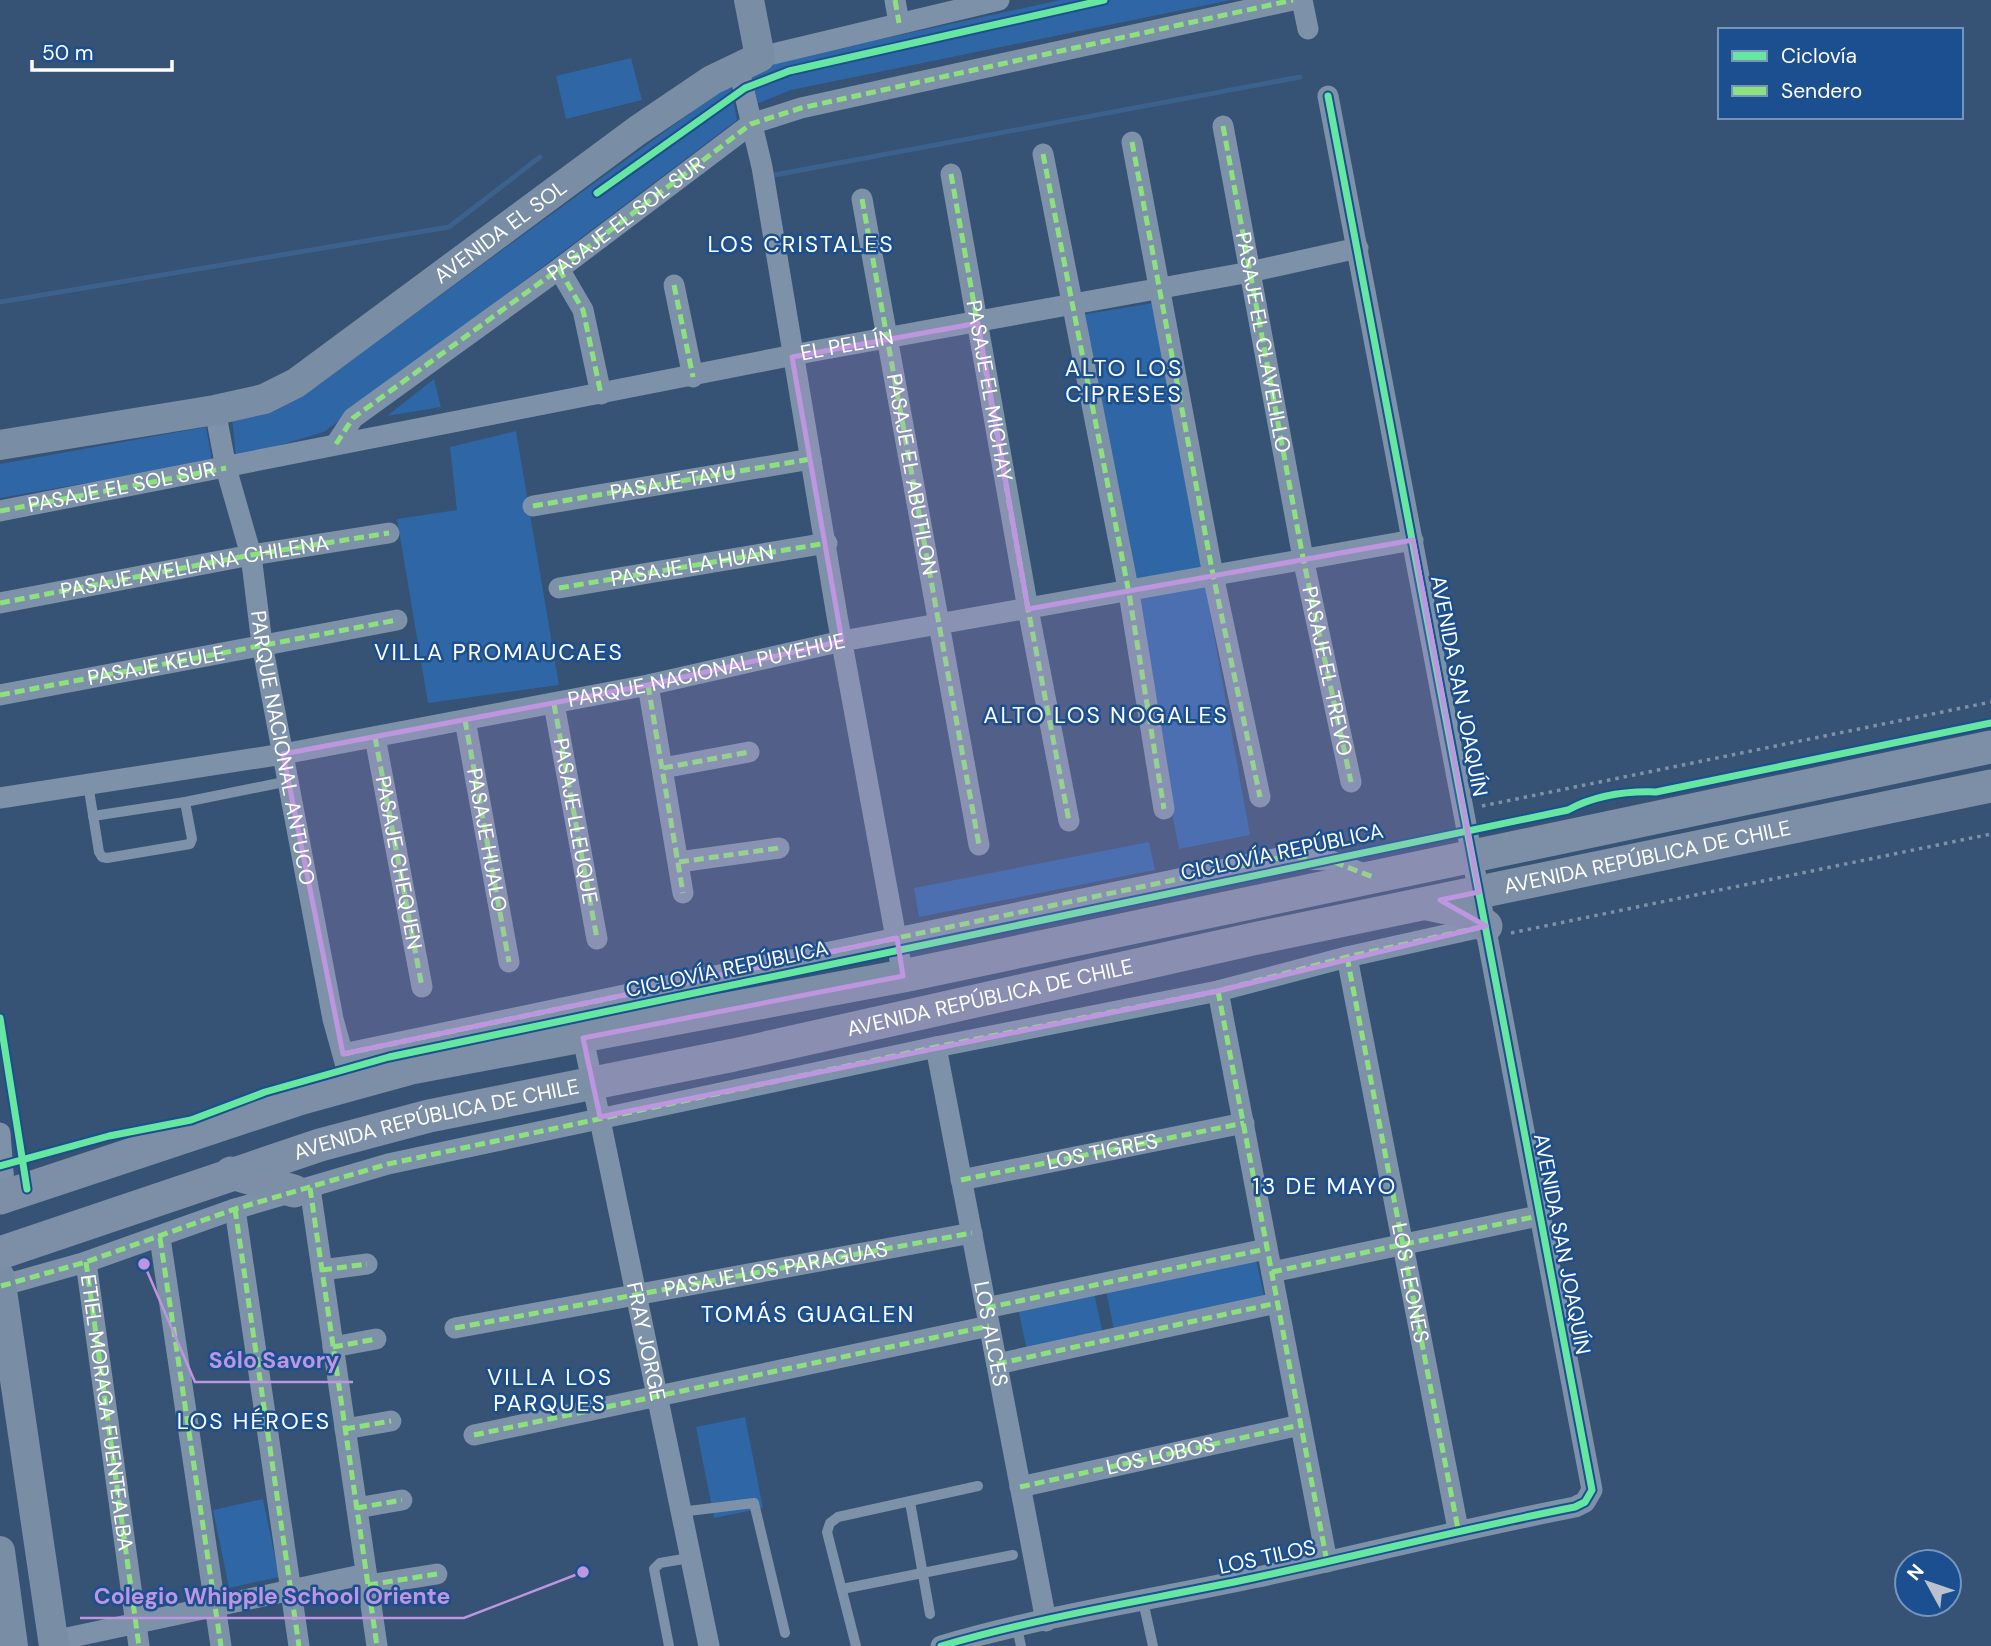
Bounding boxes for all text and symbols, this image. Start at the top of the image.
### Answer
scale bar [32,28,172,72]
legend [1718,28,1963,119]
text: 50 m [42,39,93,67]
text: Ciclovía [1781,42,1857,70]
text: Sendero [1781,77,1862,105]
street label: PASAJE EL SOL SUR [541,150,710,287]
street label: AVENIDA EL SOL [428,174,572,290]
district label: LOS CRISTALES [707,229,895,259]
street label: PASAJE EL CLAVELILLO [1229,230,1297,455]
street label: PASAJE EL MICHAY [960,298,1019,483]
street label: EL PELLÍN [798,323,896,367]
district label: ALTO LOS CIPRESES [1065,353,1183,409]
street label: PASAJE EL ABUTILON [880,371,944,578]
street label: PASAJE EL SOL SUR [25,455,218,519]
street label: PASAJE TAYU [608,458,738,507]
street label: PASAJE AVELLANA CHILENA [58,529,331,605]
street label: PASAJE LA HUAN [608,538,776,593]
street label: AVENIDA SAN JOAQUÍN [1424,573,1494,799]
street label: PASAJE EL TREVO [1295,584,1359,759]
street label: PARQUE NACIONAL ANTUCO [244,609,321,887]
street label: PARQUE NACIONAL PUYEHUE [565,627,848,714]
district label: VILLA PROMAUCAES [374,637,624,667]
street label: PASAJE KEULE [85,639,227,692]
district label: ALTO LOS NOGALES [983,700,1229,730]
street label: PASAJE LLEUQUE [547,736,604,906]
street label: PASAJE HUALO [460,766,514,914]
street label: PASAJE CHEQUEN [369,774,429,952]
street label: AVENIDA REPÚBLICA DE CHILE [1501,814,1793,901]
street label: CICLOVÍA REPÚBLICA [1178,817,1386,887]
street label: CICLOVÍA REPÚBLICA [623,934,831,1004]
street label: AVENIDA REPÚBLICA DE CHILE [844,952,1136,1043]
street label: AVENIDA REPÚBLICA DE CHILE [290,1072,582,1167]
street label: LOS TIGRES [1044,1127,1160,1176]
street label: AVENIDA SAN JOAQUÍN [1527,1131,1597,1357]
district label: 13 DE MAYO [1253,1171,1397,1201]
street label: LOS LEONES [1385,1221,1436,1345]
street label: PASAJE LOS PARAGUAS [661,1235,890,1303]
street label: ETIEL MORAGA FUENTEALBA [74,1273,140,1553]
street label: FRAY JORGE [620,1279,672,1404]
street label: LOS ALCES [967,1279,1015,1389]
district label: TOMÁS GUAGLEN [701,1299,915,1329]
callout: Sólo Savory [195,1338,353,1382]
text: Sólo Savory [209,1345,339,1375]
district label: VILLA LOS PARQUES [487,1362,613,1418]
district label: LOS HÉROES [177,1406,331,1436]
street label: LOS LOBOS [1103,1430,1218,1482]
street label: LOS TILOS [1216,1533,1318,1581]
north arrow [1893,1548,1963,1618]
text: N [1901,1559,1929,1586]
callout: Colegio Whipple School Oriente [80,1574,464,1618]
text: Colegio Whipple School Oriente [94,1581,450,1611]

